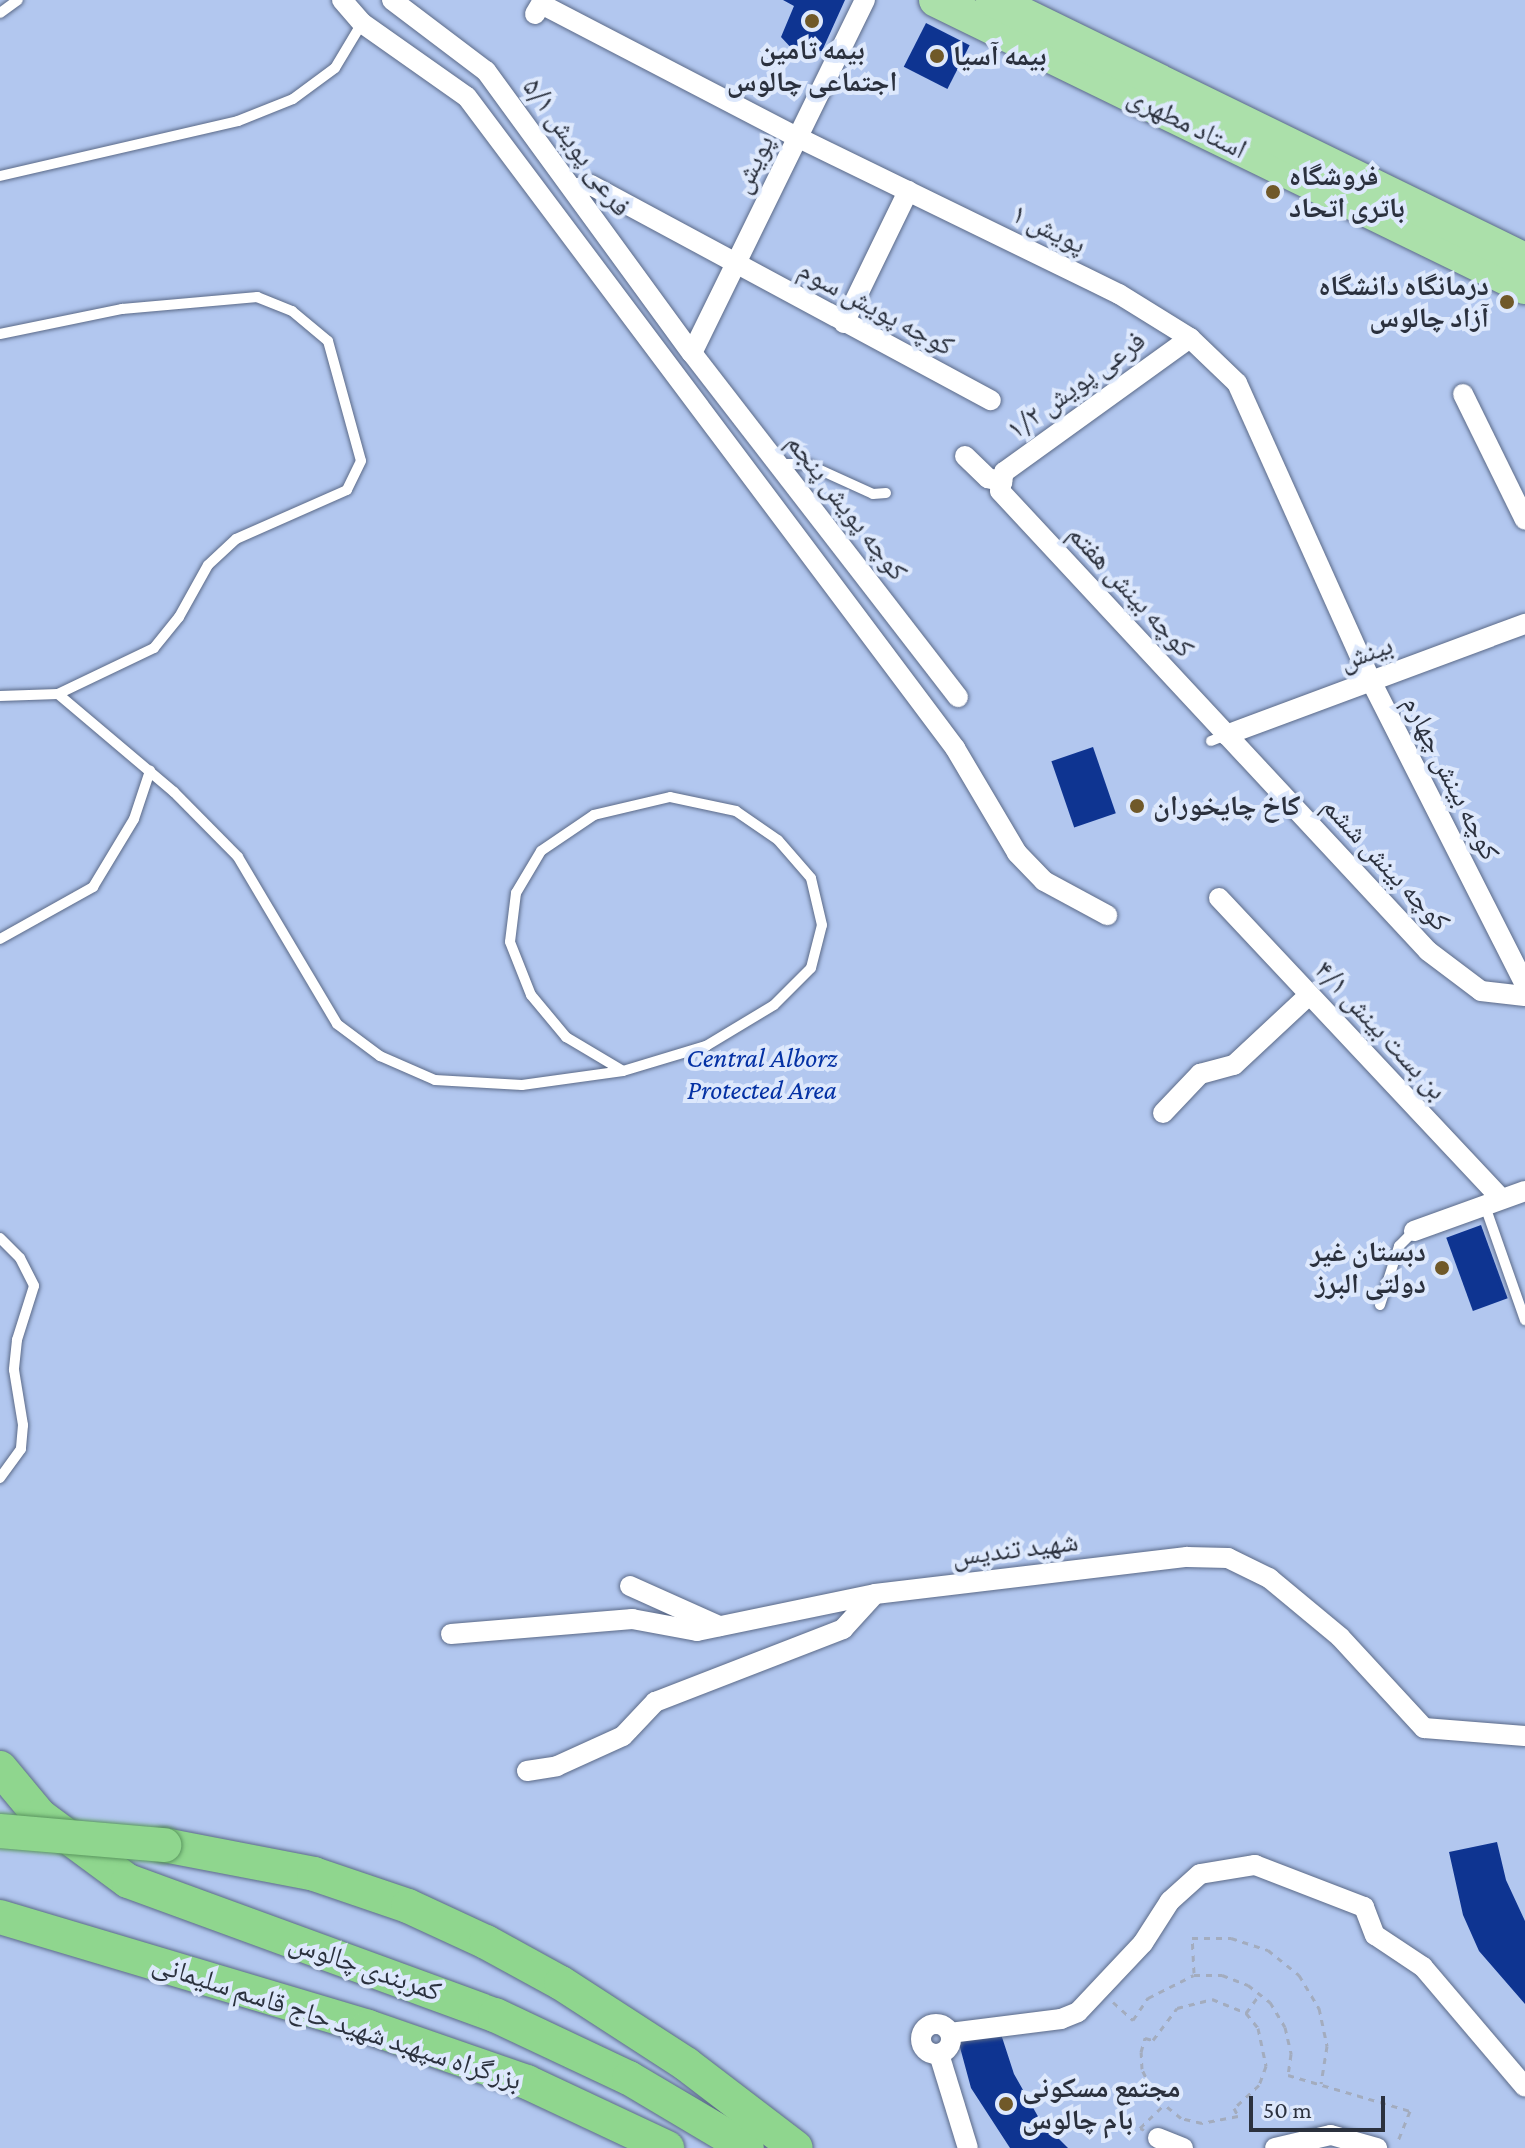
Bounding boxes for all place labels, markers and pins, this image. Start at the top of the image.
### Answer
marker: بیمه تامین اجتماعی چالوس [803,12,821,30]
place label: بیمه تامین اجتماعی چالوس [727,33,897,99]
place label: بیمه آسیا [953,39,1046,73]
marker: بیمه آسیا [928,47,946,65]
place label: فروشگاه باتری اتحاد [1289,159,1405,225]
marker: فروشگاه باتری اتحاد [1264,183,1282,201]
place label: درمانگاه دانشگاه آزاد چالوس [1318,269,1489,335]
marker: درمانگاه دانشگاه آزاد چالوس [1496,291,1518,313]
place label: کاخ چایخوران [1153,789,1301,823]
marker: کاخ چایخوران [1128,797,1146,815]
place label: دبستان غیر دولتی البرز [1311,1235,1426,1301]
marker: دبستان غیر دولتی البرز [1433,1259,1451,1277]
place label: مجتمع مسکونی بام چالوس [1022,2071,1181,2137]
marker: مجتمع مسکونی بام چالوس [997,2095,1015,2113]

